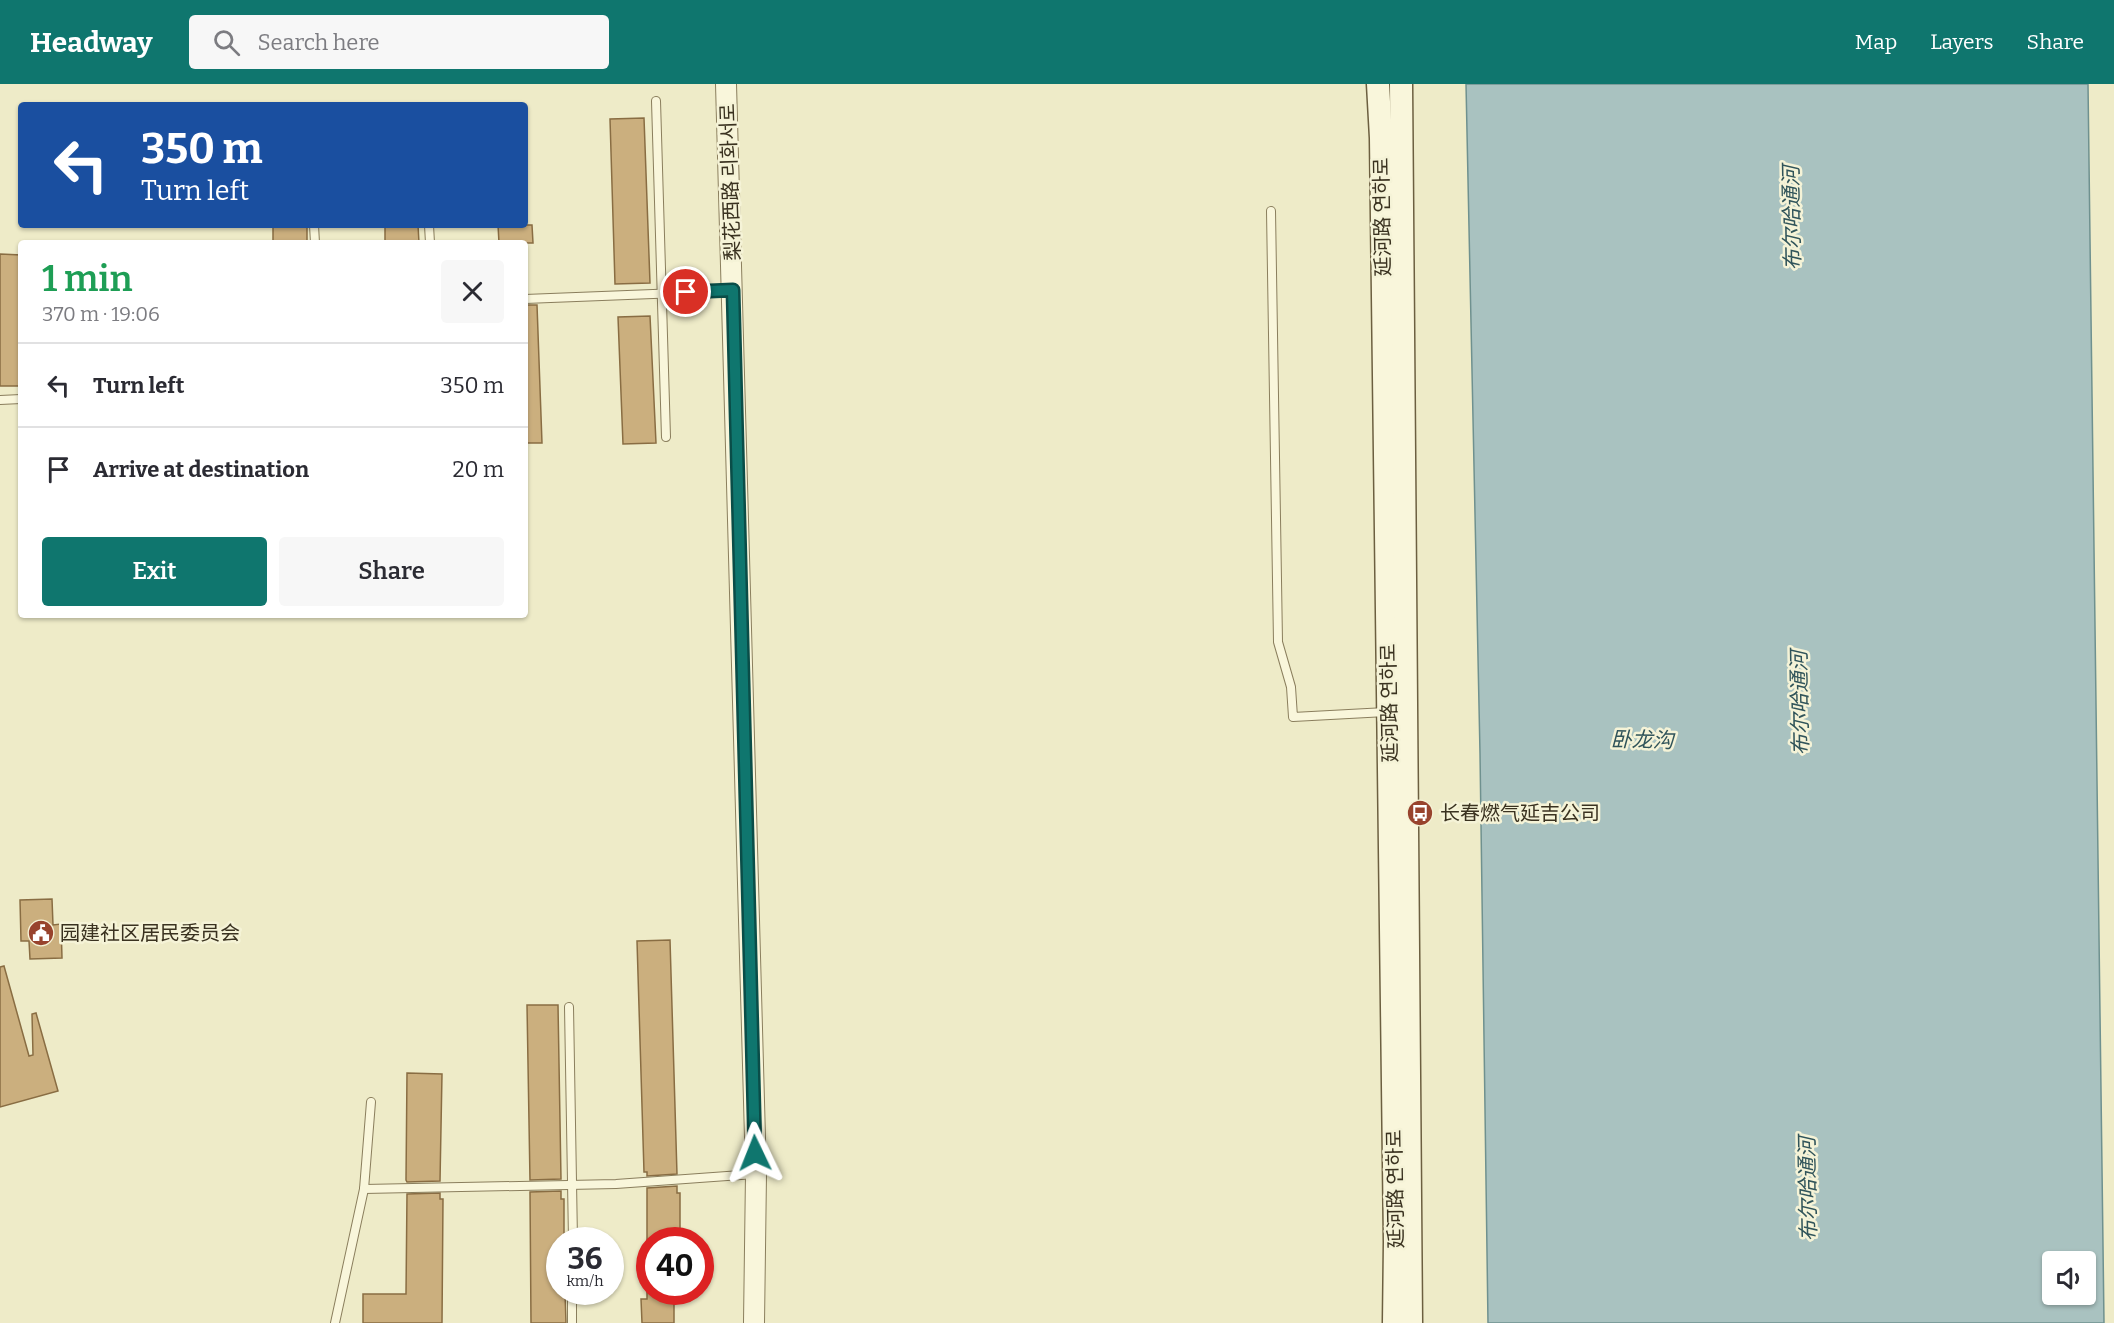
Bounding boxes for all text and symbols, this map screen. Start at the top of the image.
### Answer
search box [189,15,609,69]
text: Headway [30,26,153,59]
icon: search [210,26,243,59]
text: Search here [258,29,380,56]
text: Map [1855,29,1897,55]
text: Layers [1930,29,1994,55]
text: Share [2027,29,2084,55]
street label: 梨花西路 리화서로 [715,103,745,261]
text: 350 m [141,124,262,174]
icon: left [42,126,120,204]
street label: 延河路 연하로 [1369,157,1395,277]
water label: 布尔哈通河 [1778,161,1806,271]
text: Turn left [141,175,249,207]
text: 1 min [42,257,133,301]
button: close [441,260,504,323]
pin [660,266,711,317]
icon: arrive [669,275,702,308]
text: 370 m · 19:06 [42,302,160,326]
icon: left [42,369,75,402]
text: Turn left [93,372,185,399]
text: 350 m [440,372,504,399]
icon: arrive [42,453,75,486]
text: Arrive at destination [93,456,309,483]
text: 20 m [453,456,504,483]
button: Exit [42,537,267,606]
button: Share [279,537,504,606]
street label: 延河路 연하로 [1376,643,1402,763]
water label: 布尔哈通河 [1786,646,1814,756]
water label: 卧龙沟 [1610,726,1676,754]
bus stop icon: 长春燃气延吉公司 [1405,798,1435,828]
place label: 长春燃气延吉公司 [1440,801,1600,825]
public building icon: 园建社区居民委员会 [26,918,56,948]
place label: 园建社区居民委员会 [60,921,240,945]
position arrow [723,1121,787,1185]
street label: 延河路 연하로 [1382,1129,1408,1249]
water label: 布尔哈通河 [1794,1132,1822,1242]
speed limit sign: 40 [636,1227,714,1305]
text: 36 [567,1241,603,1277]
map controls [2042,1251,2096,1305]
button: sound [2042,1251,2096,1305]
text: km/h [566,1272,604,1290]

